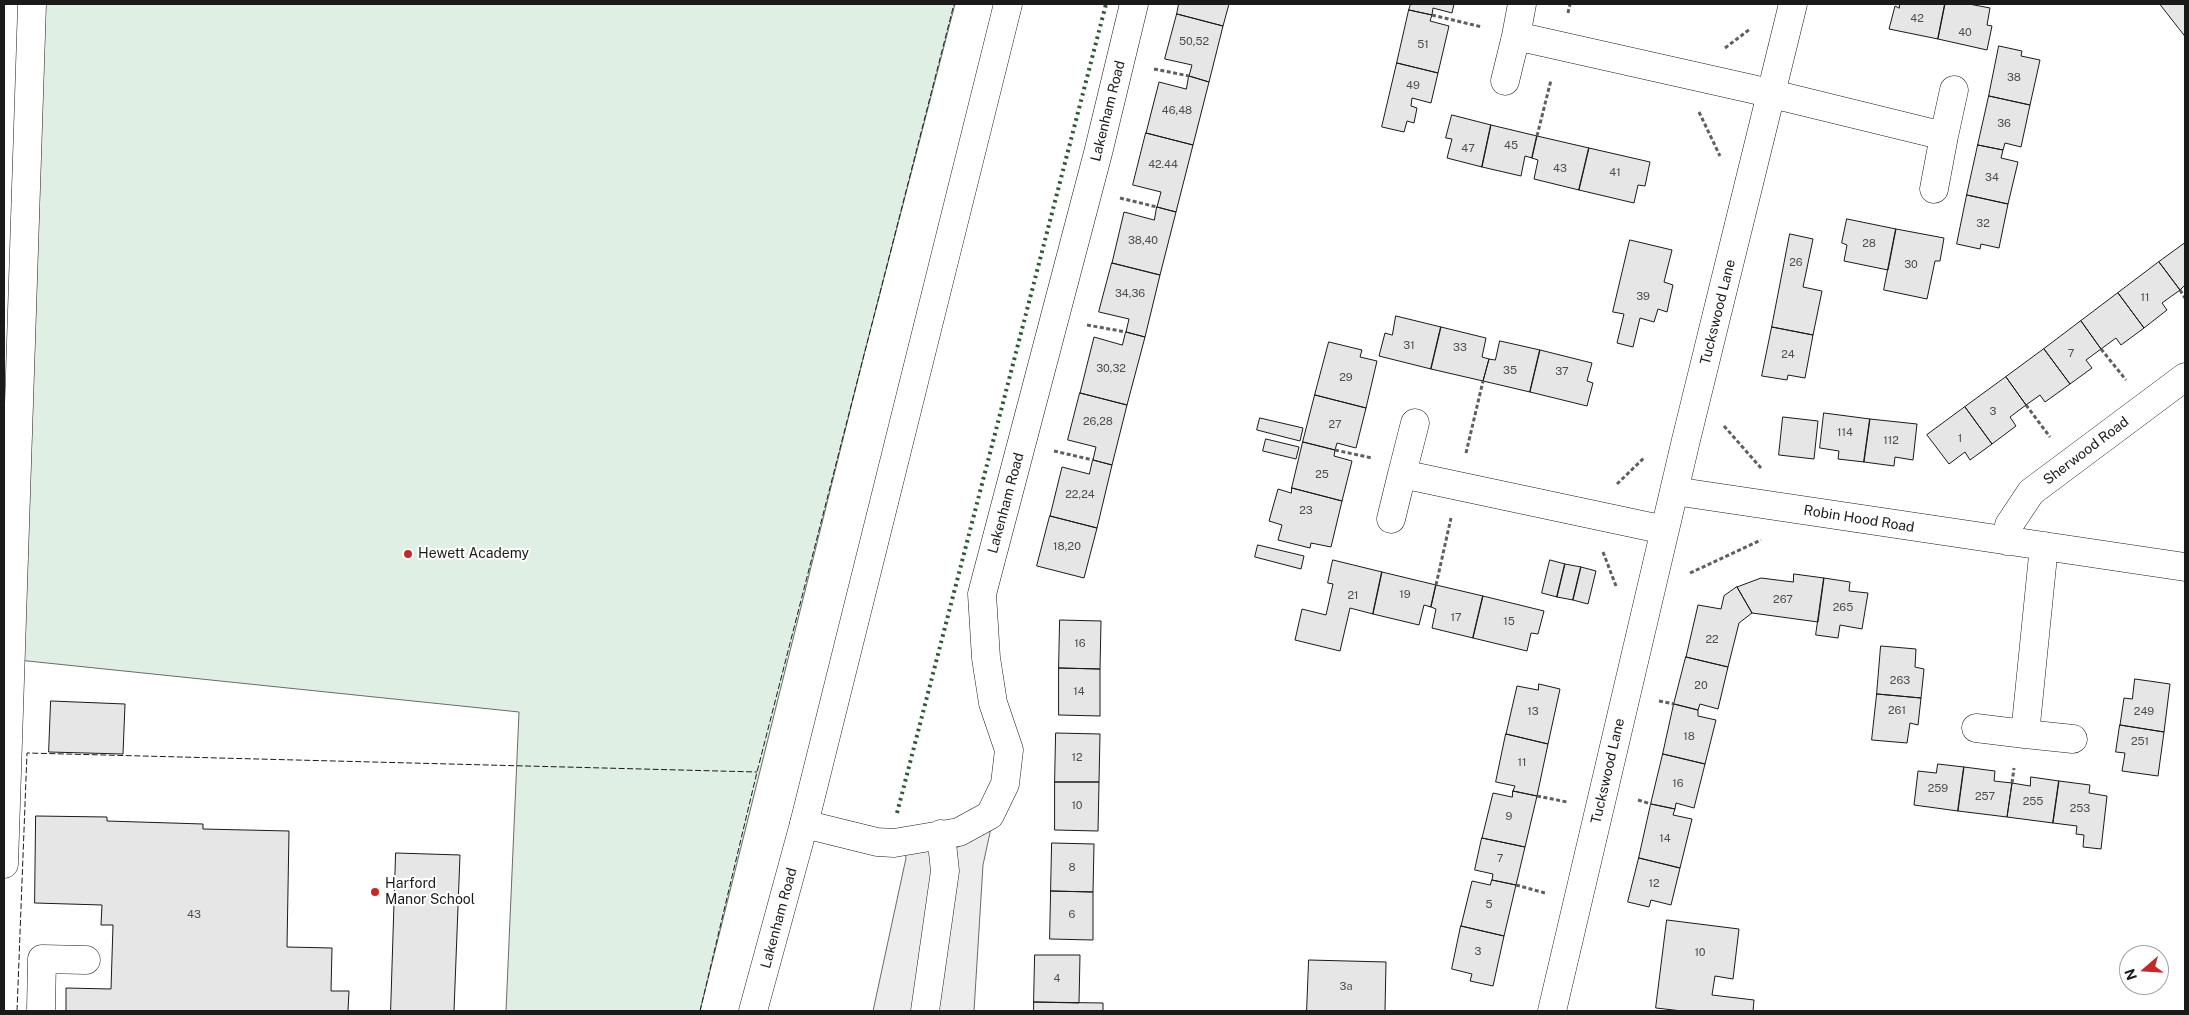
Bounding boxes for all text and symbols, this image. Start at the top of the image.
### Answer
house number: 42 [1910,12,1924,26]
house number: 40 [1958,26,1972,40]
house number: 50,52 [1179,35,1209,49]
house number: 51 [1417,38,1429,52]
street label: Lakenham Road [1087,59,1129,163]
house number: 38 [2007,71,2021,85]
house number: 49 [1406,79,1420,93]
house number: 46,48 [1162,104,1192,118]
house number: 36 [1997,117,2011,131]
house number: 45 [1504,139,1518,153]
house number: 47 [1461,142,1475,156]
house number: 42.44 [1148,158,1178,172]
house number: 43 [1553,162,1567,176]
house number: 41 [1609,166,1621,180]
house number: 34 [1985,171,1999,185]
house number: 32 [1976,217,1990,231]
house number: 38,40 [1128,234,1158,248]
house number: 28 [1862,237,1876,251]
house number: 26 [1789,256,1803,270]
street label: Tuckswood Lane [1697,258,1739,366]
house number: 30 [1904,258,1918,272]
house number: 34,36 [1115,287,1145,301]
house number: 39 [1636,290,1650,304]
house number: 11 [2141,291,2149,305]
house number: 31 [1403,339,1415,353]
house number: 33 [1453,341,1467,355]
house number: 7 [2068,347,2074,361]
house number: 24 [1781,348,1795,362]
house number: 30,32 [1096,362,1126,376]
house number: 35 [1503,364,1517,378]
house number: 37 [1555,365,1569,379]
house number: 29 [1339,371,1353,385]
house number: 3 [1990,405,1996,419]
street label: Sherwood Road [2040,413,2132,489]
house number: 26,28 [1083,415,1113,429]
house number: 27 [1328,418,1342,432]
house number: 114 [1837,426,1853,440]
house number: 1 [1958,432,1962,446]
house number: 112 [1883,434,1899,448]
street label: Lakenham Road [984,451,1028,555]
house number: 25 [1315,468,1329,482]
house number: 22,24 [1065,488,1095,502]
street label: Robin Hood Road [1802,502,1916,536]
house number: 23 [1299,504,1313,518]
house number: 18,20 [1053,540,1081,554]
place label: Hewett Academy [418,546,529,562]
marker: Hewett Academy [402,548,414,560]
house number: 19 [1399,588,1411,602]
house number: 21 [1347,589,1359,603]
house number: 267 [1773,593,1793,607]
house number: 265 [1833,601,1853,615]
house number: 17 [1450,611,1462,625]
house number: 15 [1503,615,1515,629]
house number: 22 [1705,633,1719,647]
house number: 16 [1074,637,1086,651]
house number: 263 [1890,674,1910,688]
house number: 20 [1694,679,1708,693]
house number: 14 [1073,685,1085,699]
house number: 261 [1888,704,1906,718]
house number: 13 [1527,705,1539,719]
house number: 249 [2134,705,2154,719]
street label: Tuckswood Lane [1588,717,1628,825]
house number: 18 [1683,730,1695,744]
house number: 251 [2131,735,2149,749]
house number: 12 [1071,751,1083,765]
house number: 11 [1518,756,1526,770]
house number: 16 [1672,777,1684,791]
house number: 259 [1928,782,1948,796]
house number: 257 [1975,790,1995,804]
house number: 255 [2023,795,2043,809]
house number: 10 [1071,799,1083,813]
house number: 253 [2070,802,2090,816]
house number: 9 [1506,810,1512,824]
house number: 14 [1659,832,1671,846]
house number: 7 [1497,852,1503,866]
house number: 8 [1068,861,1076,875]
street label: Lakenham Road [757,866,801,970]
place label: Harford Manor School [385,876,475,909]
house number: 12 [1648,877,1660,891]
marker: Harford Manor School [369,886,381,898]
house number: 5 [1485,898,1493,912]
house number: 43 [187,908,201,922]
house number: 6 [1069,908,1075,922]
house number: 3 [1475,945,1481,959]
north arrow [2119,945,2169,995]
house number: 10 [1694,946,1706,960]
text: N [2121,967,2140,982]
house number: 4 [1054,972,1060,986]
house number: 3a [1339,980,1353,994]

